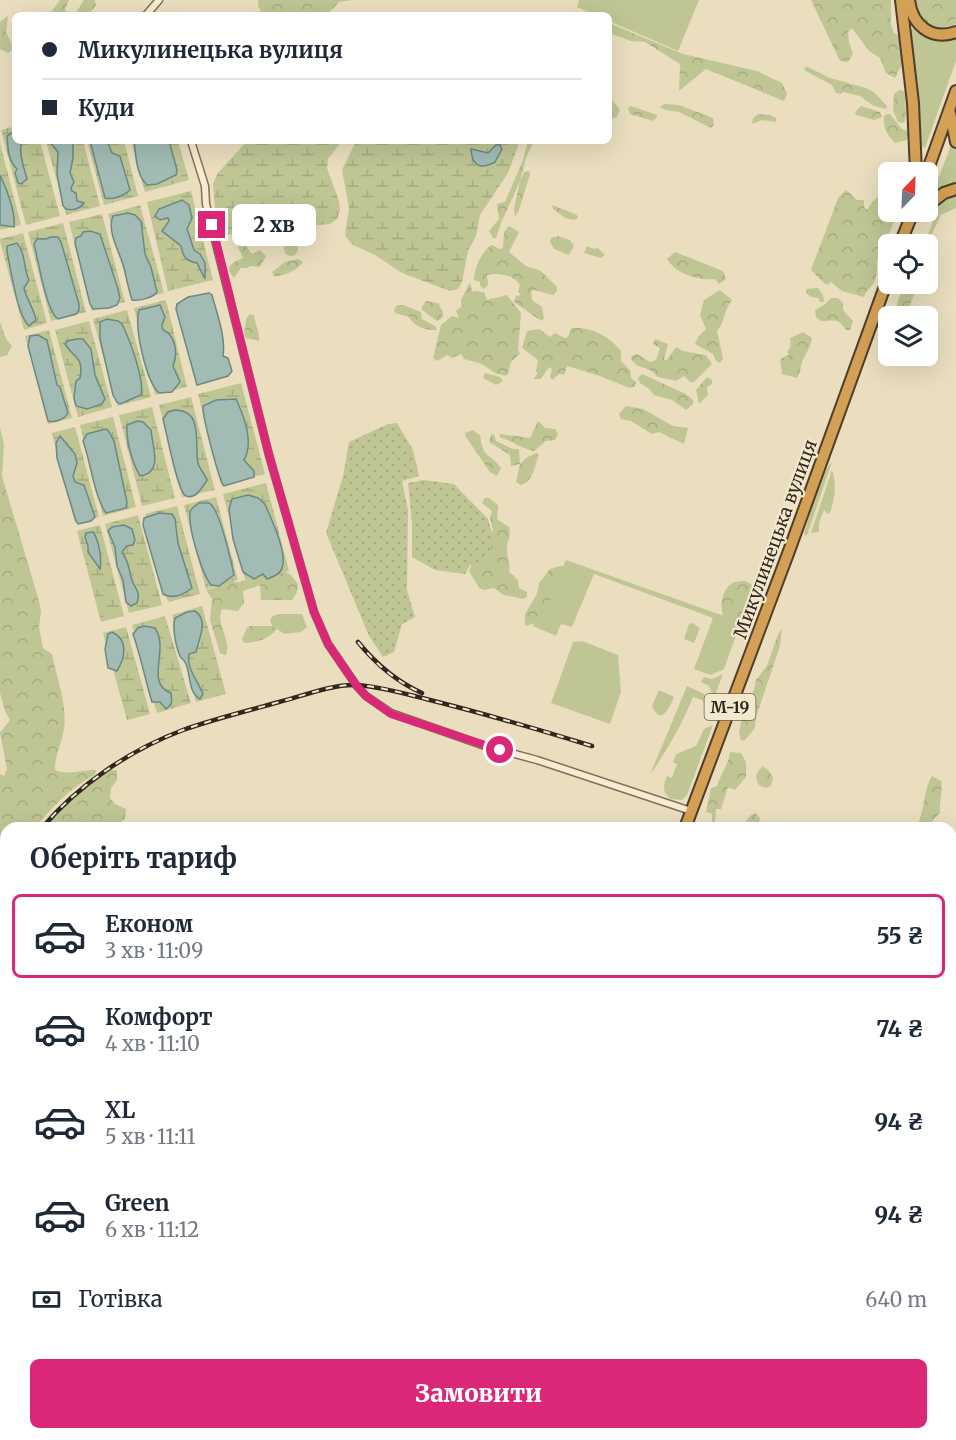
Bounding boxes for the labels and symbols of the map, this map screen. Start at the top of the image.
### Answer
north arrow [878,162,938,222]
callout: 2 хв [233,204,317,246]
route end [198,211,225,238]
street label: Микулинецька вулиця [728,436,822,642]
road number: М-19 [704,694,756,720]
route start [486,736,513,763]

